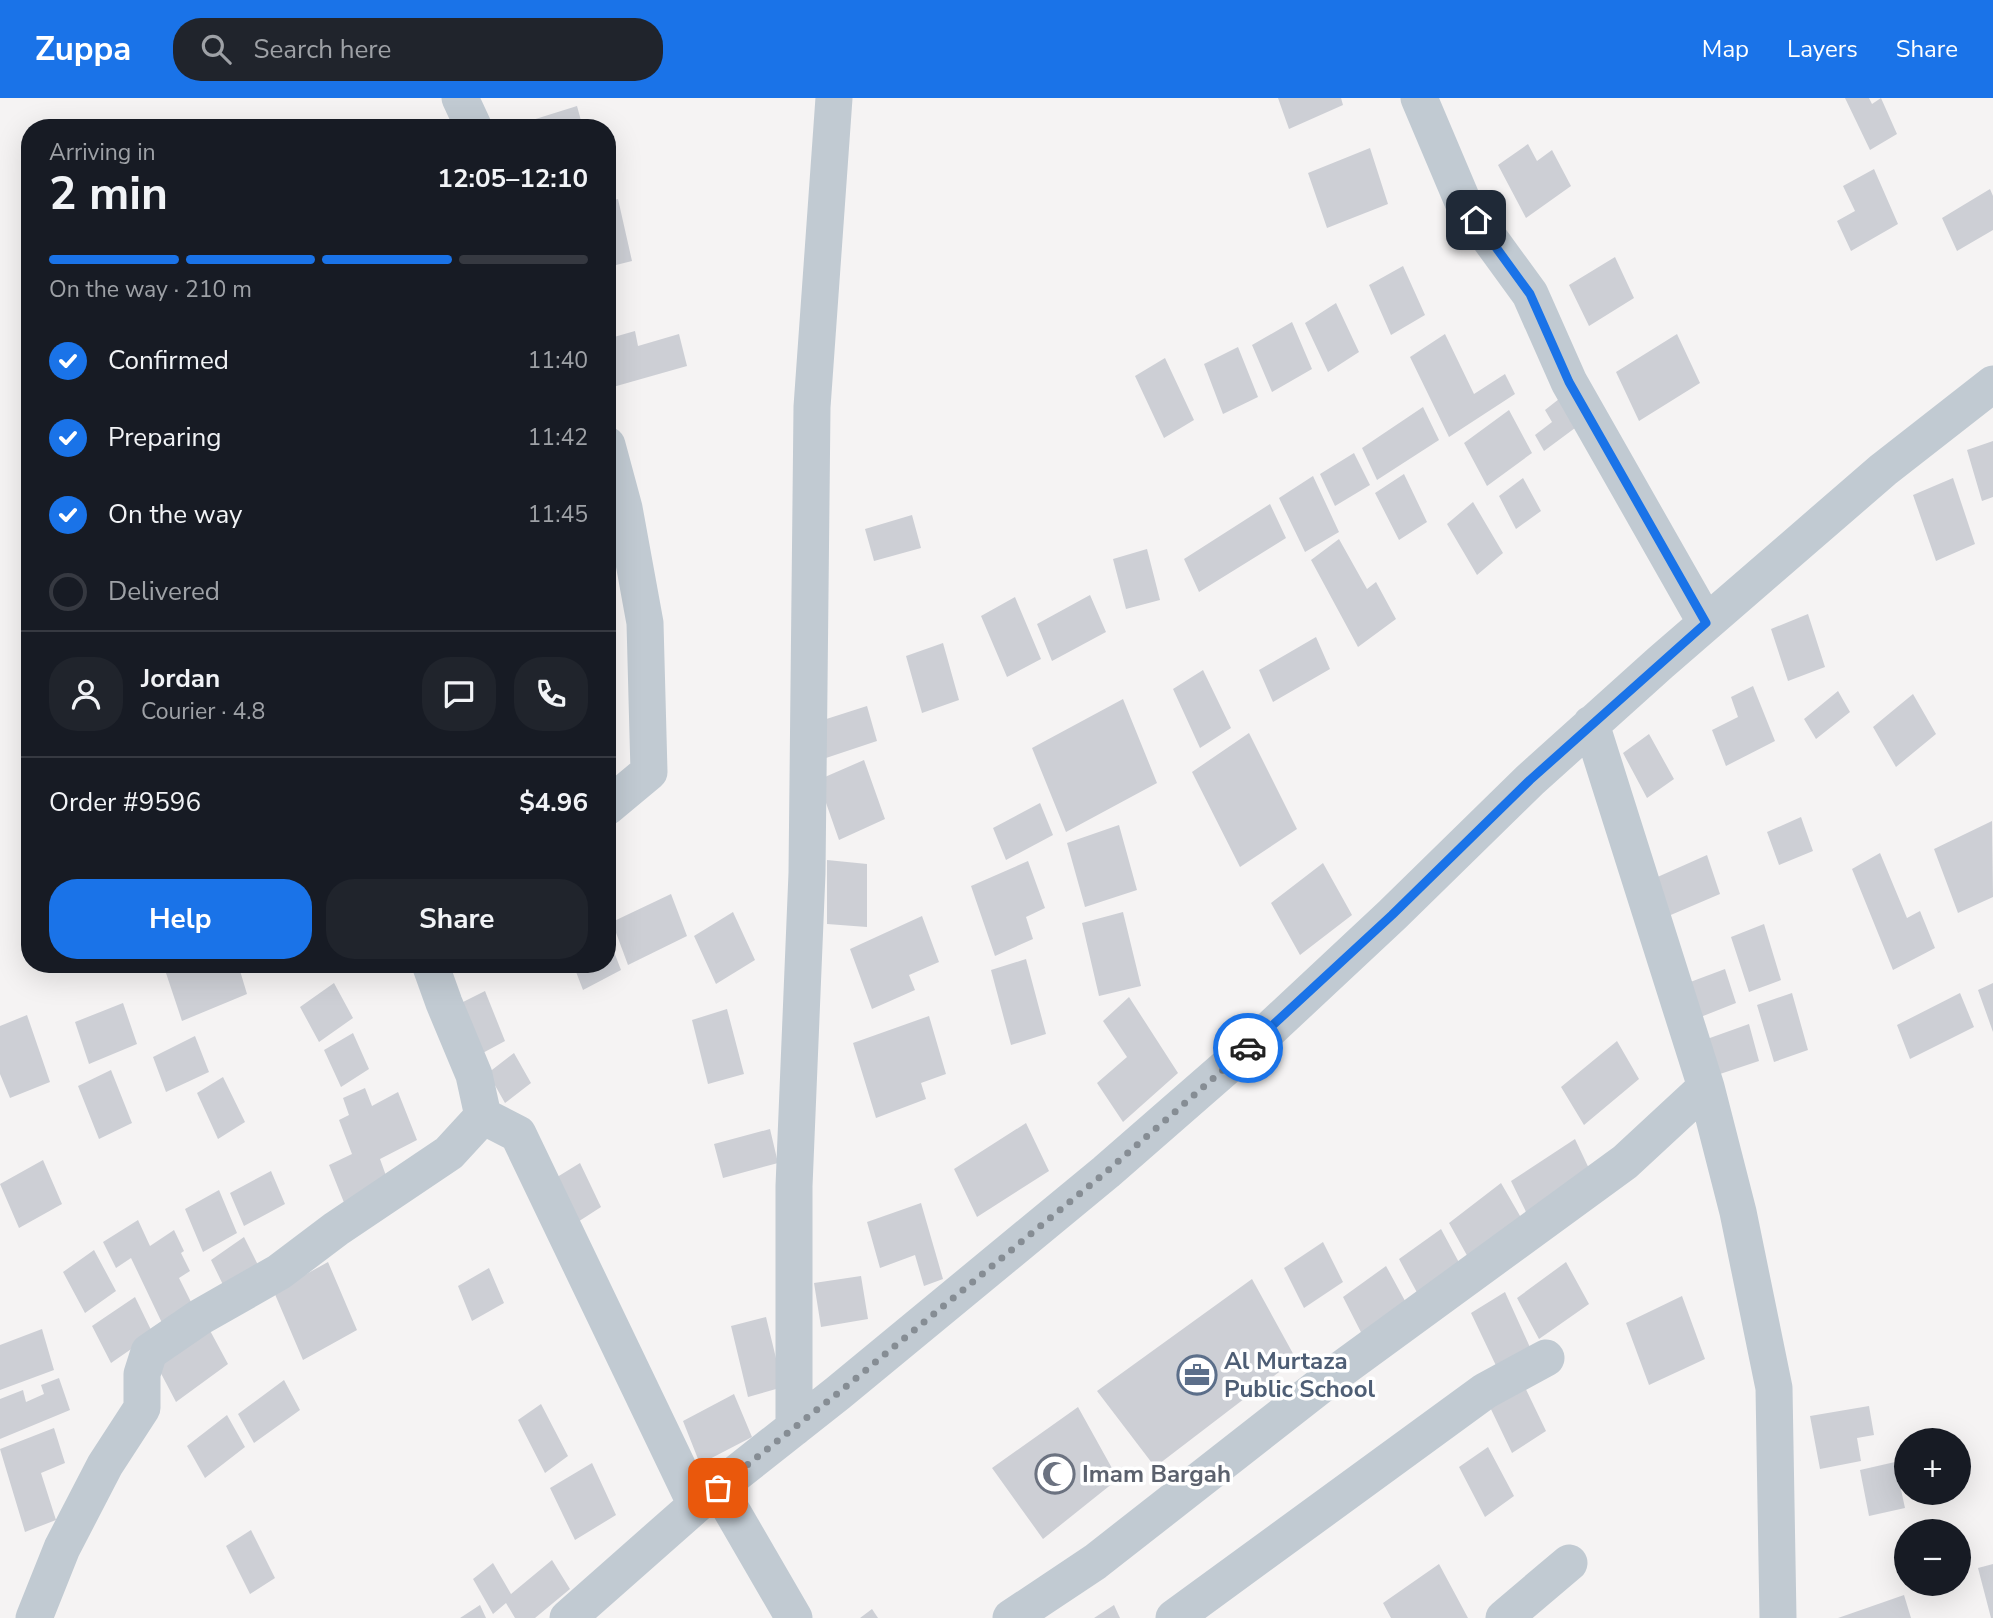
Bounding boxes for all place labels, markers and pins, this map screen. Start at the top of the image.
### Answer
pin [1446,190,1506,250]
place label: Al Murtaza Public School [1224,1345,1375,1405]
office icon: Al Murtaza Public School [1176,1354,1218,1396]
mosque icon: Imam Bargah [1034,1453,1076,1495]
pin [688,1458,748,1518]
place label: Imam Bargah [1082,1458,1231,1490]

